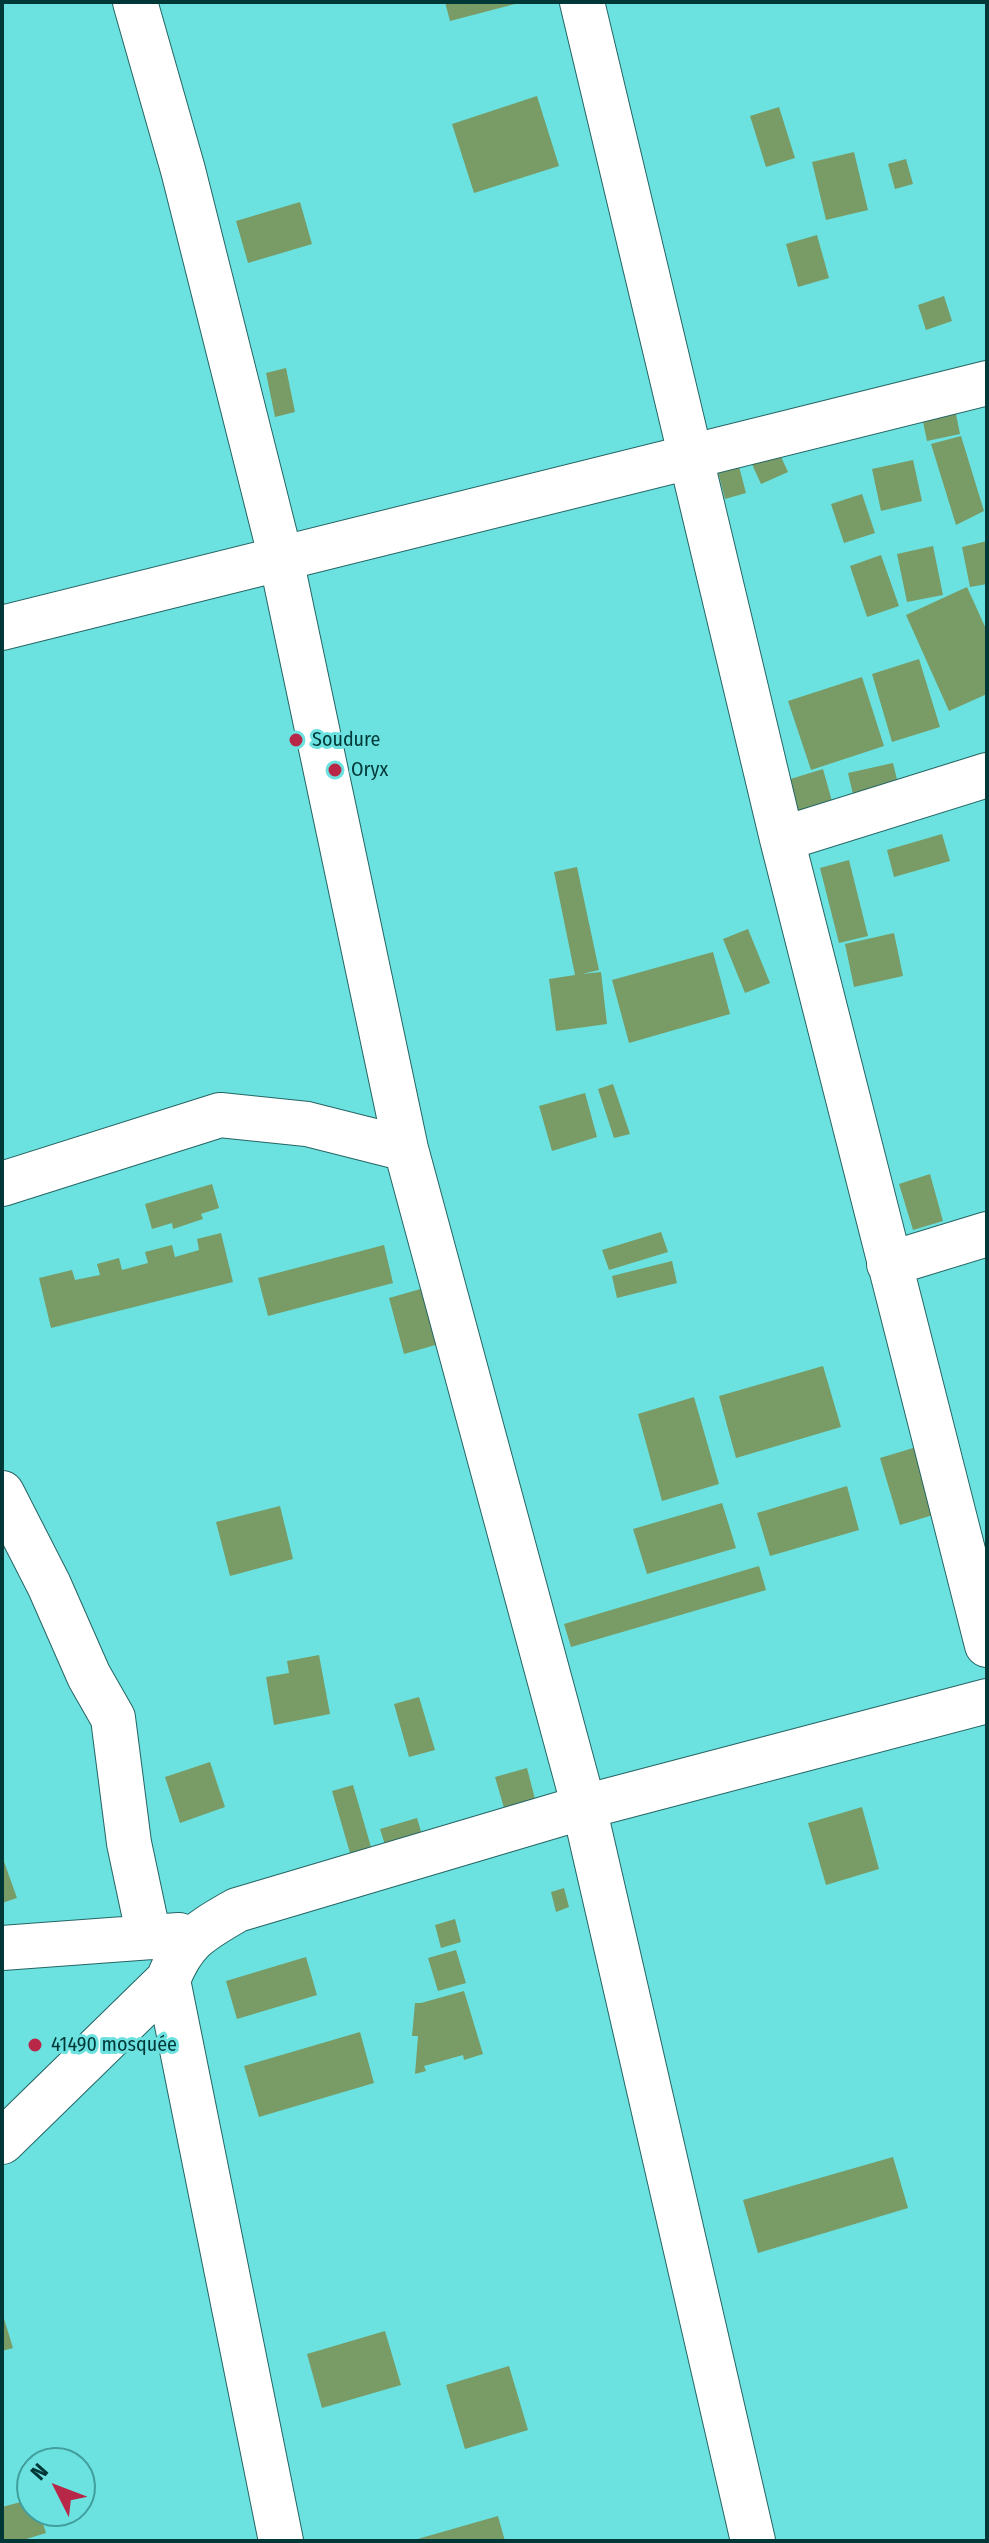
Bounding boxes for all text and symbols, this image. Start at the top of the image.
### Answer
place label: Soudure [312,728,380,752]
marker: Soudure [287,731,305,749]
place label: Oryx [351,758,388,782]
marker: Oryx [326,761,344,779]
place label: 41490 mosquée [51,2033,177,2057]
marker: 41490 mosquée [26,2036,44,2054]
north arrow [16,2447,96,2527]
text: N [25,2458,54,2486]

